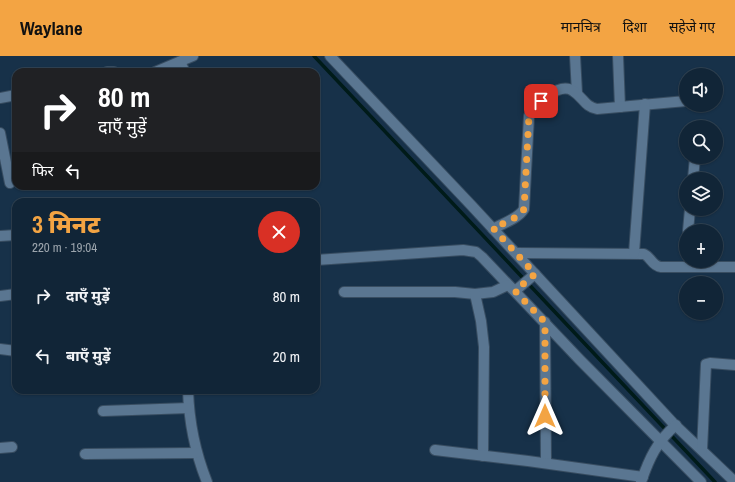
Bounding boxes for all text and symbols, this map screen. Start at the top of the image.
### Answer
text: Waylane [20,15,83,41]
text: मानचित्र [561,18,601,36]
text: दिशा [623,18,647,36]
text: सहेजे गए [669,18,715,36]
map controls [679,68,723,320]
button: sound [679,68,723,112]
text: 80 m [98,78,150,116]
icon: right [32,84,84,136]
pin [524,84,558,118]
icon: arrive [530,90,552,112]
text: दाएँ मुड़ें [98,114,147,139]
button: search [679,120,723,164]
text: फिर [32,160,54,181]
icon: left [62,160,84,182]
button: layers [679,172,723,216]
text: 3 मिनट [32,208,100,240]
button: close [258,211,300,253]
button: + [679,224,723,268]
text: 220 m · 19:04 [32,239,97,256]
button: − [679,276,723,320]
icon: right [32,285,54,307]
text: दाएँ मुड़ें [66,285,110,306]
text: 80 m [273,286,300,307]
icon: left [32,345,54,367]
text: बाएँ मुड़ें [66,345,111,366]
text: 20 m [273,346,300,367]
position arrow [524,395,566,437]

